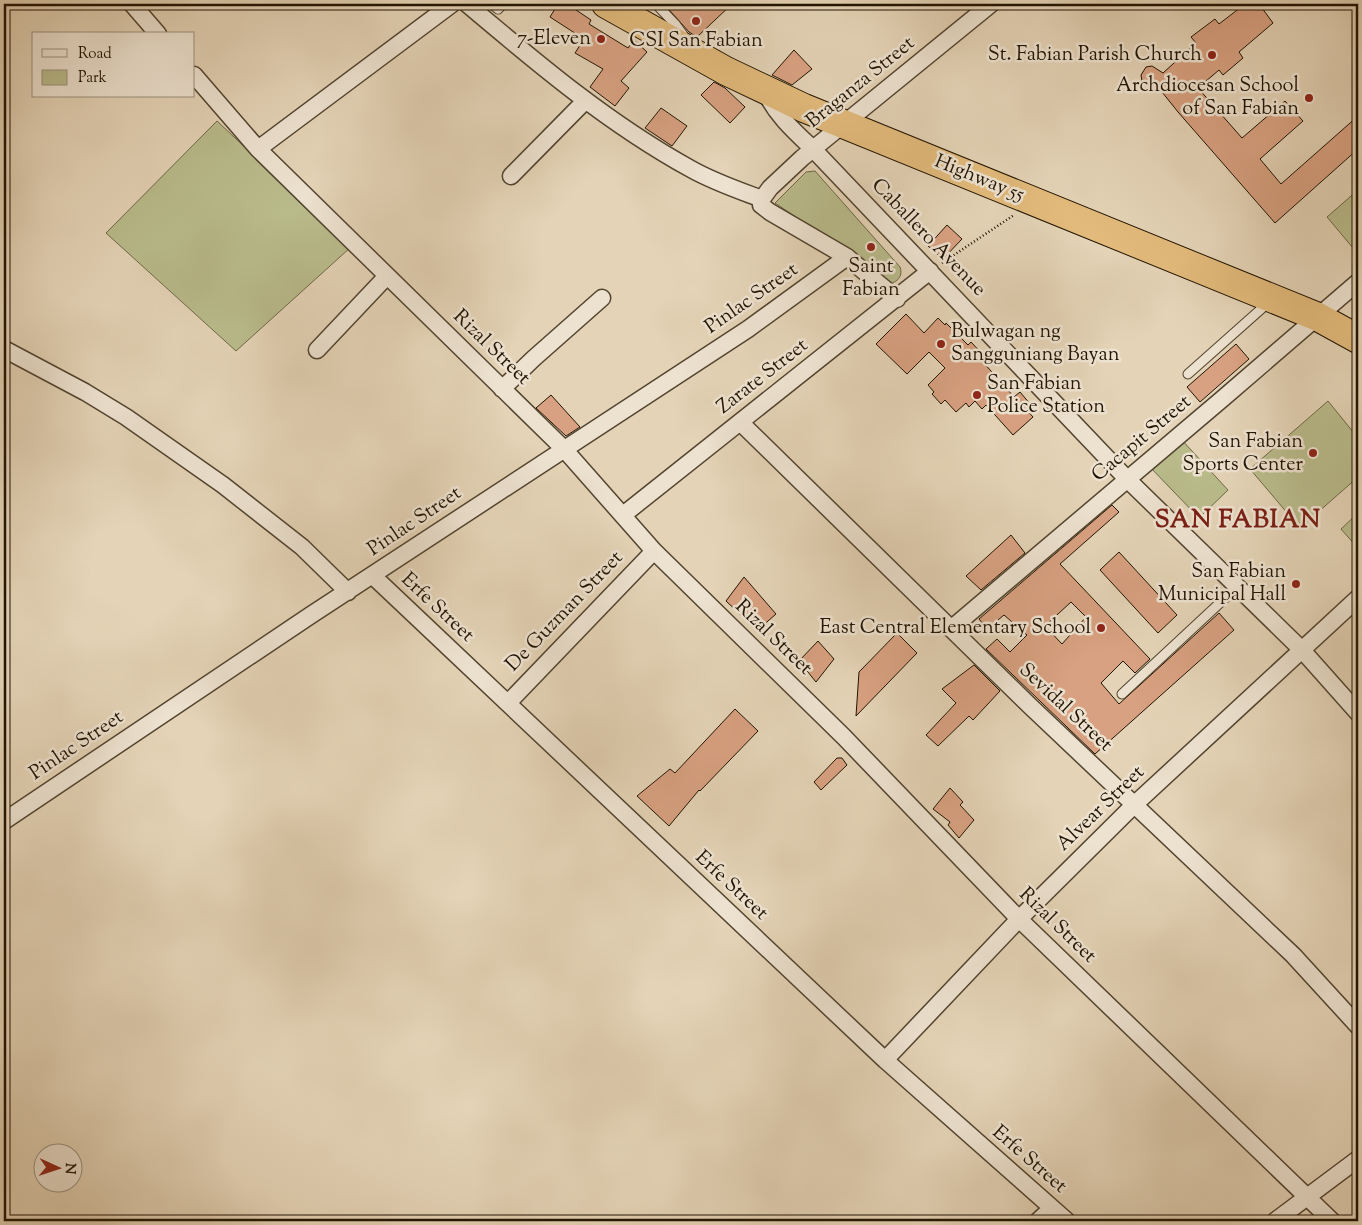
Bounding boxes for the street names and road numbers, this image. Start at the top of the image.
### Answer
street label: Braganza Street [800,30,922,136]
street label: Highway 55 [930,148,1028,210]
street label: Caballero Avenue [864,172,992,304]
street label: Pinlac Street [699,256,805,342]
street label: Rizal Street [446,303,537,393]
street label: Zarate Street [711,332,815,422]
street label: Cacapit Street [1086,388,1198,489]
street label: Pinlac Street [362,480,468,564]
street label: De Guzman Street [500,545,631,679]
street label: Erfe Street [394,566,480,650]
street label: Rizal Street [728,593,819,683]
street label: Sevidal Street [1012,657,1119,759]
street label: Pinlac Street [24,704,130,788]
street label: Alvear Street [1050,759,1152,859]
street label: Erfe Street [688,844,774,928]
street label: Rizal Street [1012,881,1103,971]
street label: Erfe Street [985,1119,1073,1201]

